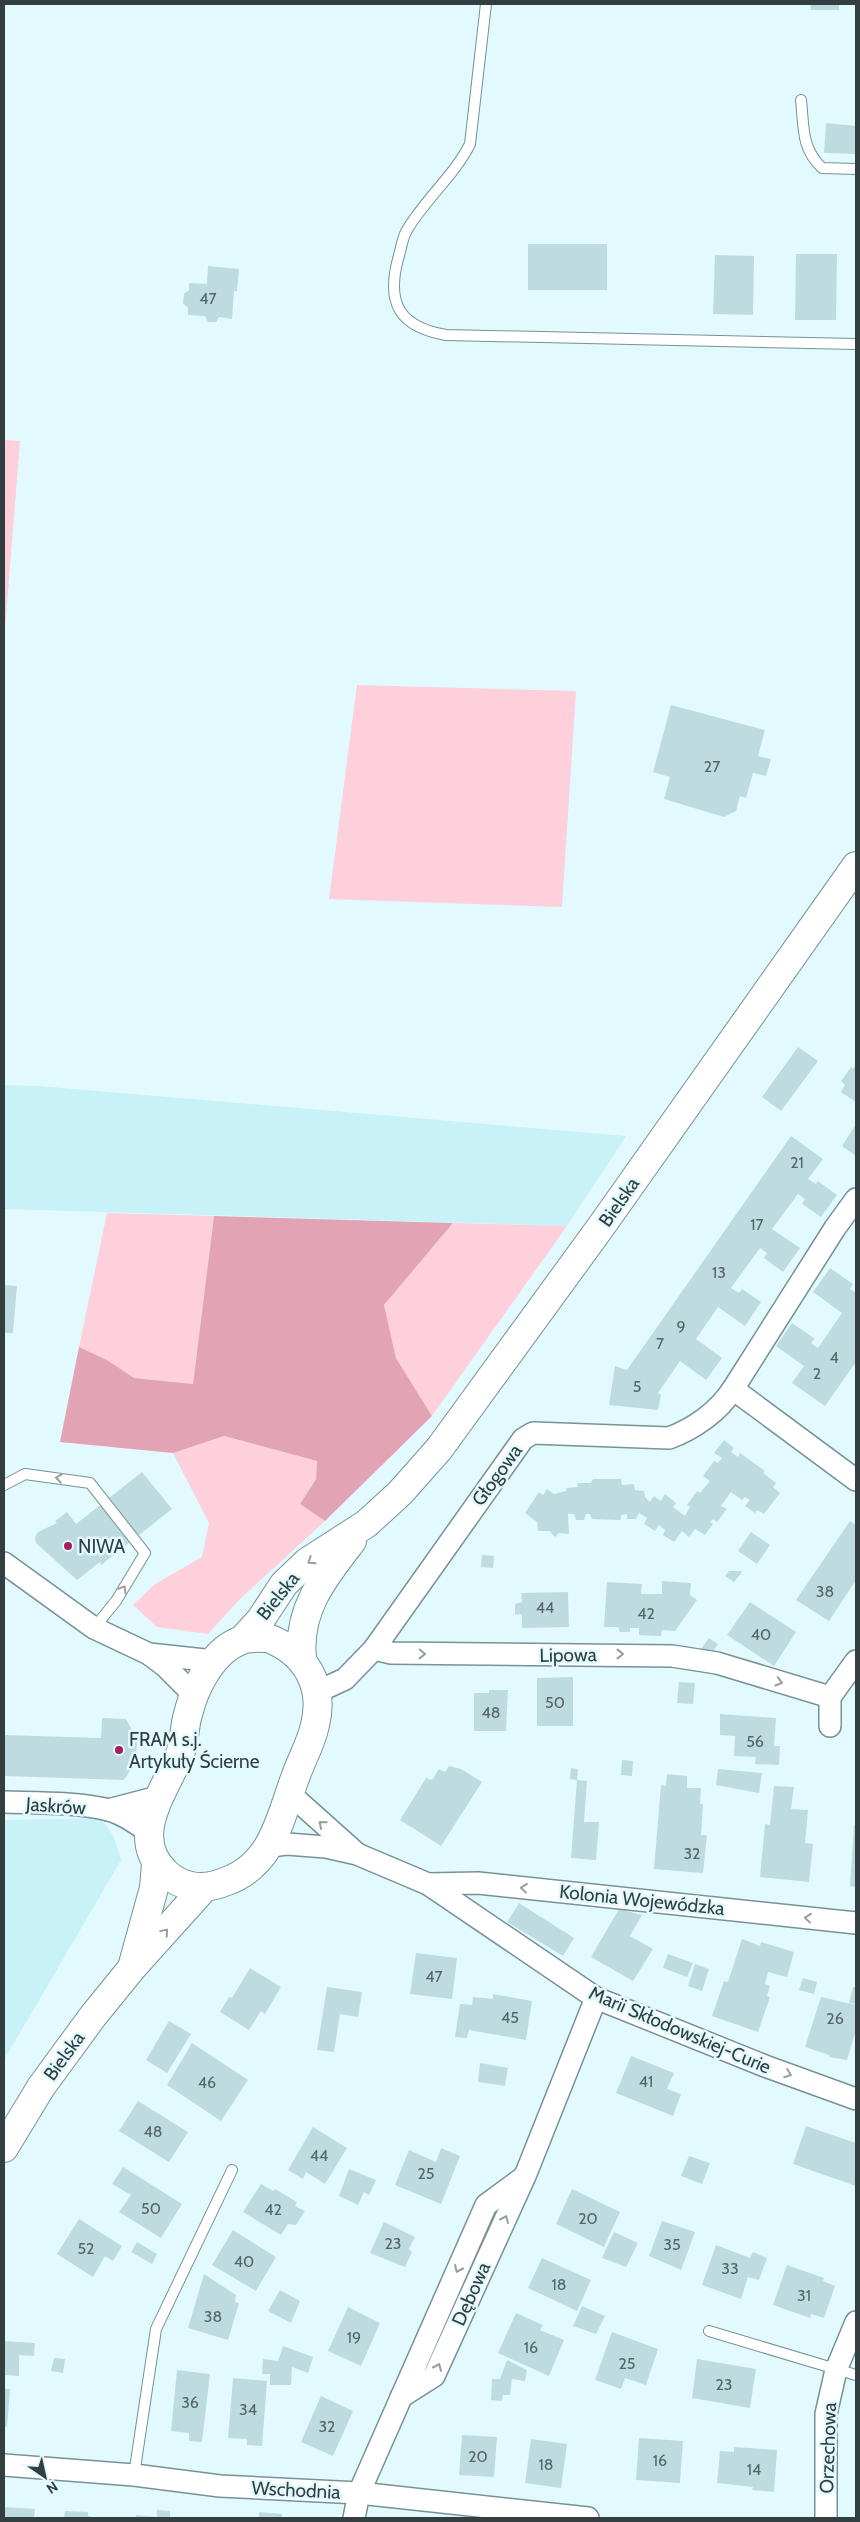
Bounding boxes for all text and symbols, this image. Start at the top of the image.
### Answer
house number: 47 [199,289,217,308]
house number: 27 [704,757,720,776]
house number: 21 [790,1153,804,1172]
street label: Bielska [594,1173,644,1231]
house number: 17 [750,1215,764,1234]
house number: 13 [712,1263,726,1282]
house number: 9 [676,1317,686,1336]
house number: 7 [656,1334,664,1353]
house number: 4 [829,1348,839,1367]
house number: 2 [813,1364,821,1383]
house number: 5 [633,1377,641,1396]
street label: Głogowa [467,1440,527,1510]
one-way arrow [55,1474,64,1484]
place label: NIWA [78,1535,125,1558]
marker: NIWA [62,1540,74,1552]
one-way arrow [307,1554,316,1564]
street label: Bielska [252,1567,304,1625]
house number: 38 [816,1582,834,1601]
one-way arrow [117,1585,127,1594]
house number: 44 [536,1598,554,1617]
house number: 42 [637,1604,655,1623]
house number: 40 [751,1625,771,1644]
street label: Lipowa [539,1643,597,1667]
one-way arrow [419,1649,427,1659]
one-way arrow [616,1649,624,1659]
one-way arrow [775,1676,783,1686]
house number: 50 [545,1693,565,1712]
house number: 48 [482,1703,500,1722]
place label: FRAM s.j. Artykuły Ścierne [129,1728,260,1773]
house number: 56 [746,1732,764,1751]
marker: FRAM s.j. Artykuły Ścierne [113,1744,125,1756]
street label: Jaskrów [24,1792,87,1820]
one-way arrow [319,1822,328,1830]
house number: 32 [683,1844,701,1863]
street label: Kolonia Wojewódzka [558,1880,726,1920]
one-way arrow [520,1882,528,1893]
one-way arrow [803,1913,811,1924]
one-way arrow [160,1929,168,1938]
house number: 47 [425,1967,443,1986]
street label: Marii Skłodowskiej-Curie [586,1981,775,2079]
house number: 45 [501,2008,519,2027]
house number: 26 [826,2009,844,2028]
street label: Bielska [39,2027,89,2085]
one-way arrow [783,2068,791,2078]
house number: 41 [639,2072,653,2091]
house number: 46 [198,2073,216,2092]
house number: 48 [144,2122,162,2141]
house number: 44 [310,2146,328,2165]
house number: 25 [417,2164,435,2183]
house number: 50 [141,2199,161,2218]
house number: 42 [264,2200,282,2219]
house number: 20 [578,2209,598,2228]
one-way arrow [499,2215,510,2224]
house number: 23 [384,2234,402,2253]
house number: 35 [663,2235,681,2254]
house number: 52 [77,2239,95,2258]
house number: 40 [234,2252,254,2271]
street label: Dębowa [447,2259,495,2329]
house number: 33 [721,2259,739,2278]
one-way arrow [453,2264,464,2273]
house number: 18 [552,2275,566,2294]
house number: 31 [797,2286,811,2305]
house number: 38 [204,2307,222,2326]
house number: 19 [347,2328,361,2347]
house number: 16 [524,2338,538,2357]
house number: 25 [618,2354,636,2373]
one-way arrow [432,2363,442,2372]
house number: 23 [715,2375,733,2394]
house number: 36 [181,2393,199,2412]
house number: 34 [239,2400,257,2419]
street label: Orzechowa [815,2402,841,2494]
house number: 32 [318,2417,336,2436]
house number: 20 [468,2447,488,2466]
house number: 16 [653,2451,667,2470]
north arrow [20,2452,70,2502]
house number: 18 [539,2455,553,2474]
house number: 14 [747,2460,761,2479]
street label: Wschodnia [251,2476,341,2504]
text: N [43,2478,61,2498]

